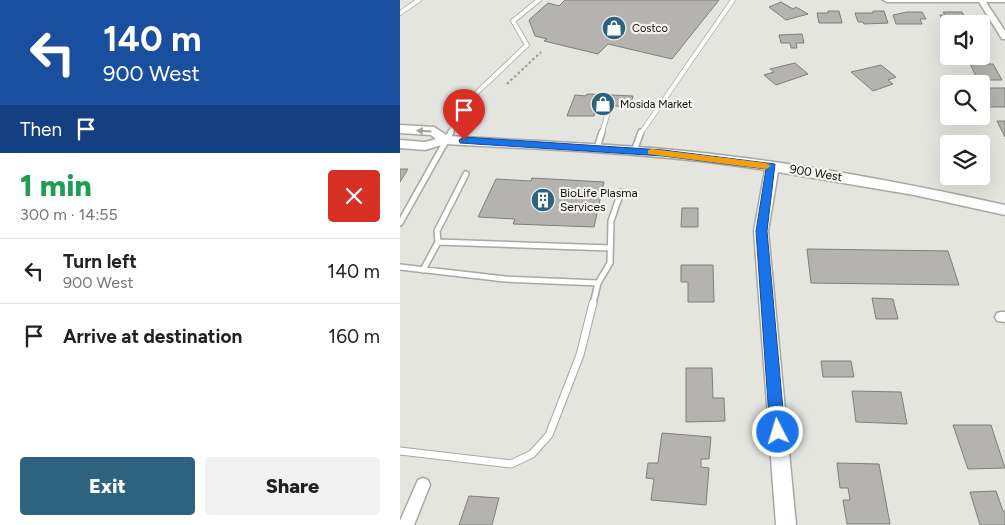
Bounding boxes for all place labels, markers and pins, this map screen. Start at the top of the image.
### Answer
shop icon: Costco [601,15,627,41]
place label: Costco [632,22,668,35]
pin [443,89,485,140]
shop icon: Mosida Market [590,91,616,117]
place label: Mosida Market [620,98,692,111]
place label: BioLife Plasma Services [560,186,638,214]
building icon: BioLife Plasma Services [530,187,556,213]

